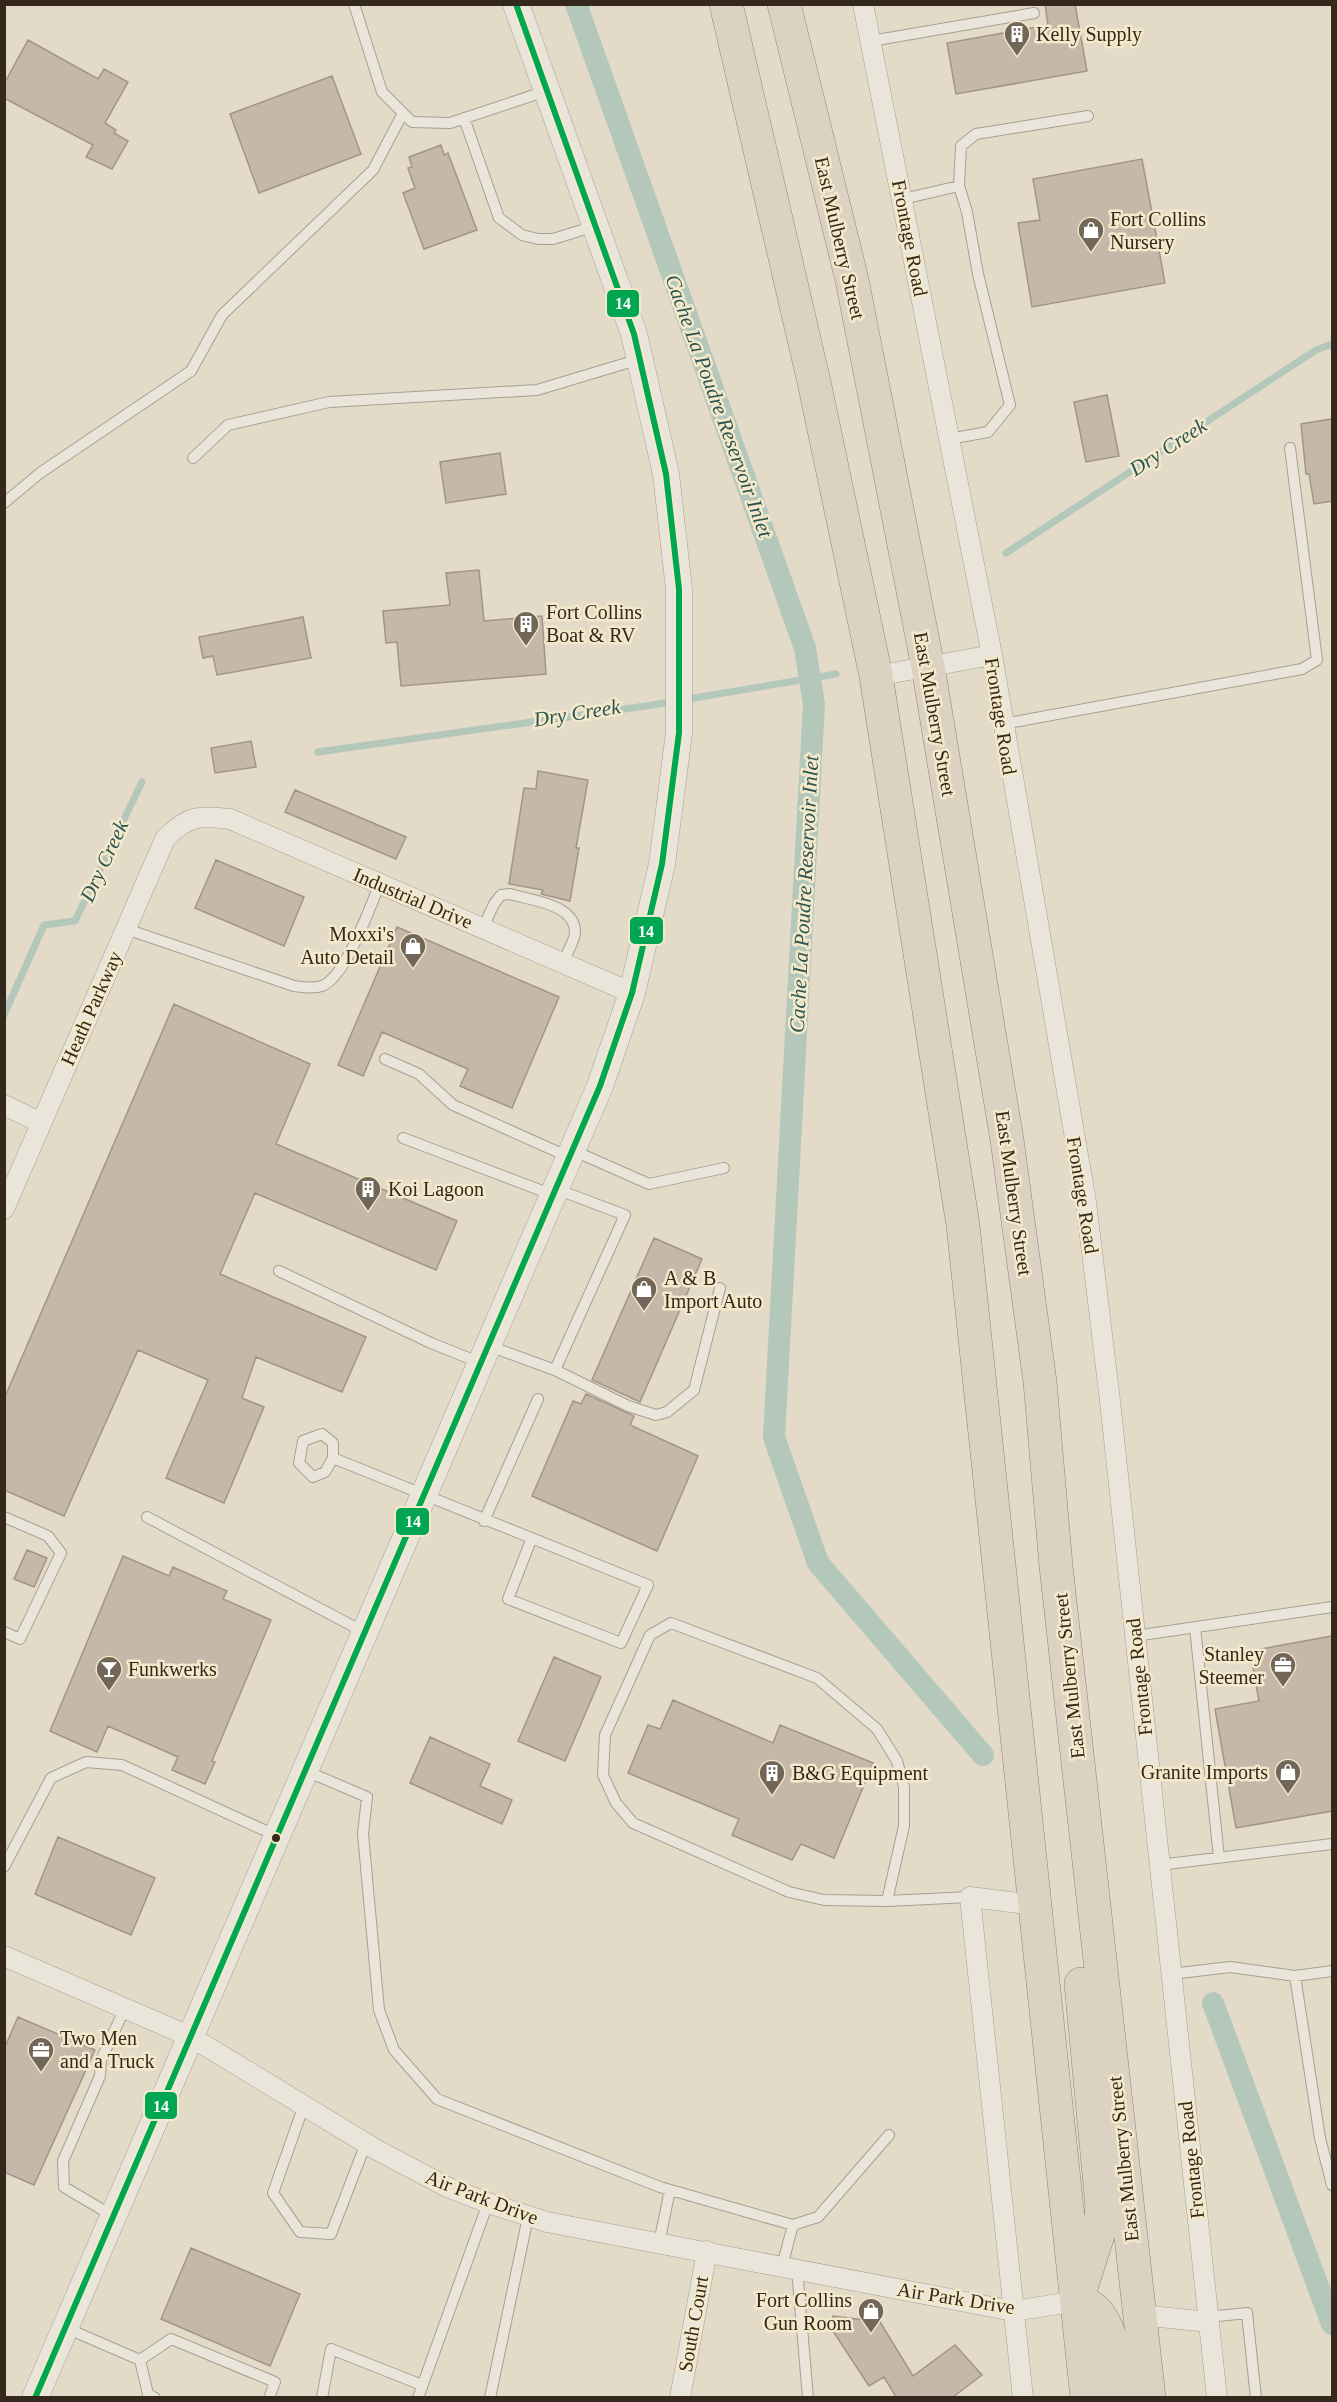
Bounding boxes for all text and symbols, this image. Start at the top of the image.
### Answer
building icon: Kelly Supply [1002,19,1032,57]
place label: Kelly Supply [1036,23,1142,46]
street label: East Mulberry Street [810,154,870,322]
street label: Frontage Road [887,178,932,298]
place label: Fort Collins Nursery [1110,208,1206,254]
shop icon: Fort Collins Nursery [1076,215,1106,253]
water label: Cache La Poudre Reservoir Inlet [660,271,778,542]
line badge: 14 [606,289,640,318]
text: 14 [615,295,631,312]
water label: Dry Creek [1124,413,1212,481]
place label: Fort Collins Boat & RV [546,601,642,646]
building icon: Fort Collins Boat & RV [511,609,541,647]
street label: East Mulberry Street [909,630,960,799]
street label: Frontage Road [980,656,1021,776]
water label: Dry Creek [531,694,623,732]
water label: Cache La Poudre Reservoir Inlet [785,753,823,1033]
water label: Dry Creek [74,816,134,907]
street label: Industrial Drive [350,863,476,933]
line badge: 14 [629,916,664,945]
place label: Moxxi's Auto Detail [300,923,394,968]
text: 14 [638,923,654,940]
shop icon: Moxxi's Auto Detail [398,931,428,969]
street label: Heath Parkway [56,947,127,1069]
street label: East Mulberry Street [991,1109,1037,1278]
street label: Frontage Road [1062,1135,1103,1255]
building icon: Koi Lagoon [353,1174,383,1212]
place label: Koi Lagoon [388,1178,484,1201]
place label: A & B Import Auto [664,1267,762,1313]
shop icon: A & B Import Auto [629,1274,659,1312]
line badge: 14 [395,1507,430,1536]
text: 14 [405,1513,421,1530]
street label: East Mulberry Street [1049,1591,1090,1760]
street label: Frontage Road [1122,1617,1157,1737]
place label: Stanley Steemer [1198,1643,1264,1688]
office icon: Stanley Steemer [1268,1650,1298,1688]
bar icon: Funkwerks [94,1654,124,1692]
place label: Funkwerks [128,1658,217,1680]
shop icon: Granite Imports [1273,1757,1303,1795]
building icon: B&G Equipment [757,1758,787,1796]
place label: Granite Imports [1141,1761,1268,1784]
place label: B&G Equipment [792,1762,929,1785]
unlabelled marker [270,1832,282,1844]
place label: Two Men and a Truck [60,2027,154,2072]
office icon: Two Men and a Truck [26,2035,56,2073]
street label: East Mulberry Street [1103,2074,1144,2243]
line badge: 14 [144,2091,178,2120]
text: 14 [153,2098,169,2115]
street label: Frontage Road [1174,2100,1209,2220]
street label: Air Park Drive [423,2165,542,2229]
street label: South Court [674,2274,712,2374]
street label: Air Park Drive [896,2278,1017,2318]
place label: Fort Collins Gun Room [756,2289,852,2334]
shop icon: Fort Collins Gun Room [856,2296,886,2334]

